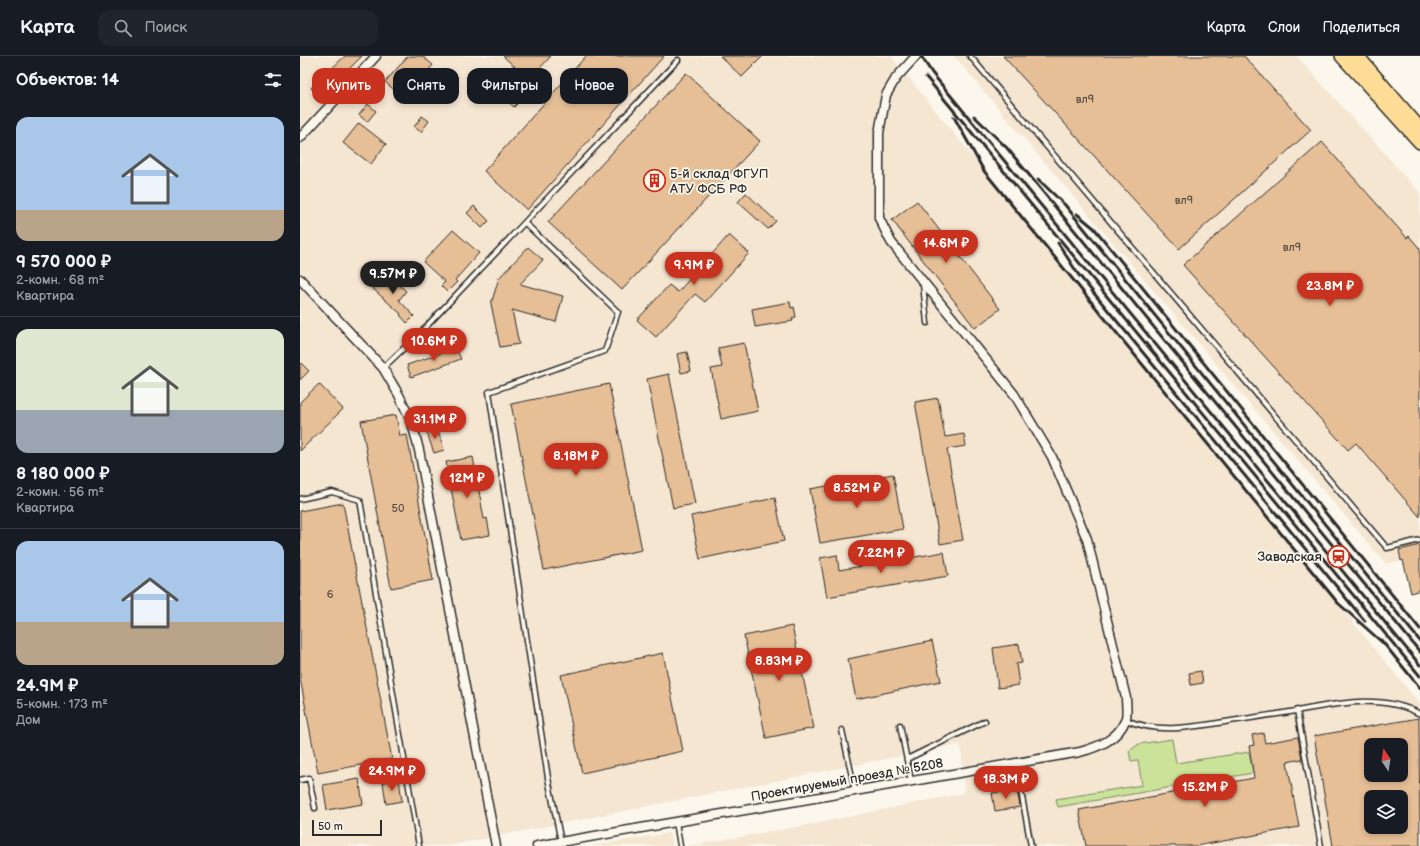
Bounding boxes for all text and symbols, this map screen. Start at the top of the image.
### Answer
search box [98,10,378,46]
text: Карта [20,16,74,39]
icon: search [112,17,134,39]
text: Поиск [144,18,187,37]
text: Карта [1206,19,1246,36]
text: Слои [1268,19,1300,36]
text: Поделиться [1322,19,1400,36]
chip: Купить [312,68,385,104]
chip: Снять [393,68,459,104]
chip: Фильтры [467,68,552,104]
chip: Новое [560,68,628,104]
icon: filters [262,69,284,91]
text: Объектов: 14 [16,70,119,90]
house number: вл9 [1076,93,1094,106]
icon: home [114,143,186,215]
place label: 5-й склад ФГУП АТУ ФСБ РФ [669,166,768,197]
building icon: 5-й склад ФГУП АТУ ФСБ РФ [641,168,667,194]
house number: вл9 [1175,194,1193,207]
pin: 14.6M ₽ [909,230,983,264]
text: 14.6M ₽ [923,235,969,251]
house number: вл9 [1283,241,1301,254]
text: 9 570 000 ₽ [16,252,111,272]
pin: 9.9M ₽ [661,252,727,286]
text: 9.9M ₽ [674,257,714,273]
pin: 9.57M ₽ [356,261,430,295]
text: 9.57M ₽ [369,266,417,282]
text: 2-комн. · 68 m² [16,272,104,288]
pin: 23.8M ₽ [1293,273,1367,307]
text: 23.8M ₽ [1306,278,1354,294]
text: Квартира [16,288,74,304]
pin: 10.6M ₽ [397,328,471,362]
text: 10.6M ₽ [411,333,457,349]
icon: home [114,355,186,427]
pin: 31.1M ₽ [398,406,472,440]
text: 31.1M ₽ [413,411,457,427]
pin: 8.18M ₽ [539,443,613,477]
text: 8.18M ₽ [553,448,599,464]
text: 8 180 000 ₽ [16,464,110,484]
pin: 12M ₽ [439,465,495,499]
text: 12M ₽ [449,470,485,486]
pin: 8.52M ₽ [820,475,894,509]
text: 8.52M ₽ [833,480,881,496]
text: 2-комн. · 56 m² [16,484,104,500]
text: Квартира [16,500,74,516]
house number: 50 [392,502,405,515]
pin: 7.22M ₽ [844,540,918,574]
station icon: Заводская [1325,544,1351,570]
text: 7.22M ₽ [857,545,905,561]
place label: Заводская [1258,549,1322,565]
icon: home [114,567,186,639]
house number: 6 [327,588,334,601]
pin: 8.83M ₽ [742,648,816,682]
text: 8.83M ₽ [755,653,803,669]
text: 24.9M ₽ [16,676,78,696]
text: 5-комн. · 173 m² [16,696,108,712]
text: Дом [16,712,41,728]
north arrow [1364,738,1408,782]
map controls [1364,738,1408,834]
street label: Проектируемый проезд № 5208 [750,755,945,805]
pin: 24.9M ₽ [355,758,429,792]
text: 24.9M ₽ [368,763,416,779]
pin: 18.3M ₽ [969,766,1043,800]
text: 18.3M ₽ [983,771,1029,787]
pin: 15.2M ₽ [1168,774,1242,808]
text: 15.2M ₽ [1182,779,1228,795]
button: layers [1364,790,1408,834]
scale bar [312,818,382,837]
text: 50 m [318,820,343,833]

